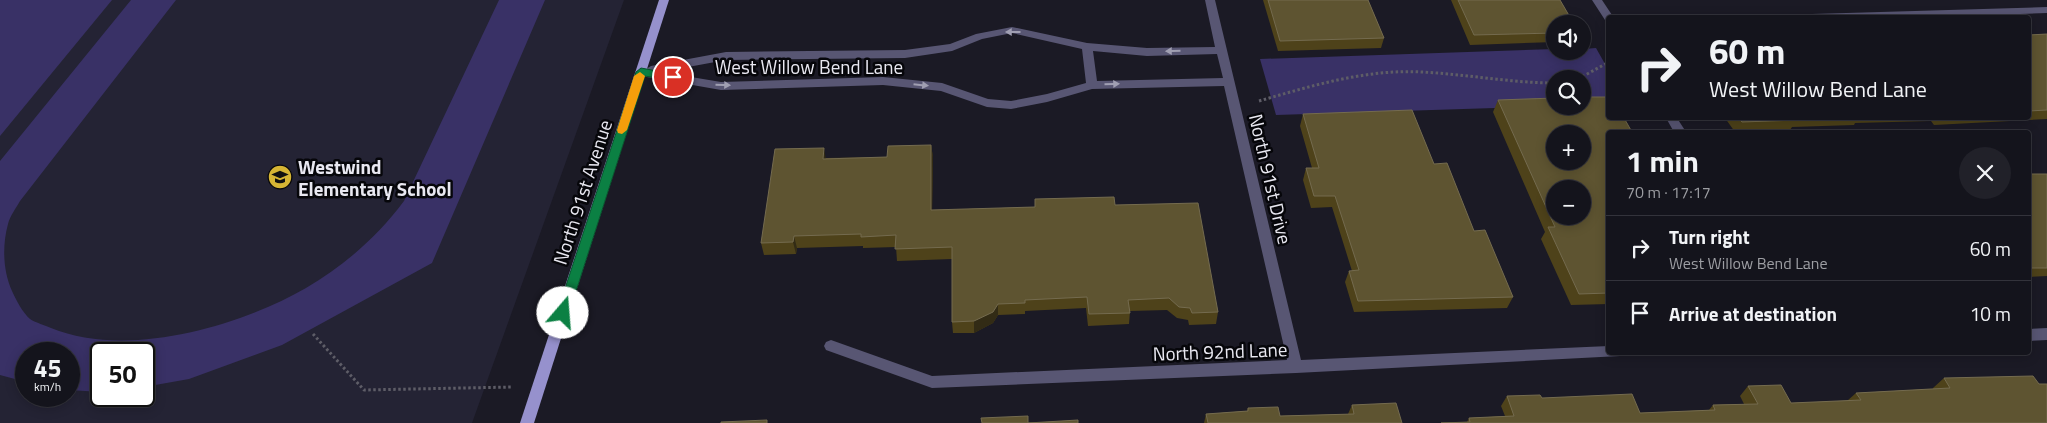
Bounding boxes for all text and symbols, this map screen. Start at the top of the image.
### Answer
map controls [1546,15,1591,225]
button: sound [1546,15,1591,60]
text: 60 m [1709,24,1785,78]
one-way arrow [1005,28,1021,36]
icon: right [1626,35,1691,100]
one-way arrow [1165,48,1181,56]
street label: West Willow Bend Lane [715,52,903,81]
pin [652,56,694,98]
icon: arrive [659,63,687,91]
button: search [1546,70,1591,115]
text: West Willow Bend Lane [1709,72,1927,106]
one-way arrow [1105,80,1121,88]
one-way arrow [716,81,732,89]
one-way arrow [913,81,929,89]
street label: North 91st Drive [1242,111,1300,247]
street label: North 91st Avenue [545,116,619,268]
button: + [1546,125,1591,170]
text: 1 min [1626,138,1699,184]
button: close [1959,147,2011,199]
place label: Westwind Elementary School [298,152,452,203]
school or university icon: Westwind Elementary School [267,164,293,190]
button: − [1546,180,1591,225]
text: 70 m · 17:17 [1626,180,1711,204]
text: Turn right [1669,222,1750,251]
icon: right [1626,234,1654,262]
text: 60 m [1970,234,2011,263]
text: West Willow Bend Lane [1669,251,1828,275]
position arrow [536,286,588,338]
icon: arrive [1626,299,1654,327]
text: Arrive at destination [1669,299,1837,328]
text: 10 m [1970,299,2011,328]
street label: North 92nd Lane [1152,334,1288,368]
speed limit sign: 50 [90,342,155,407]
text: 45 [33,349,62,387]
text: km/h [34,377,61,396]

